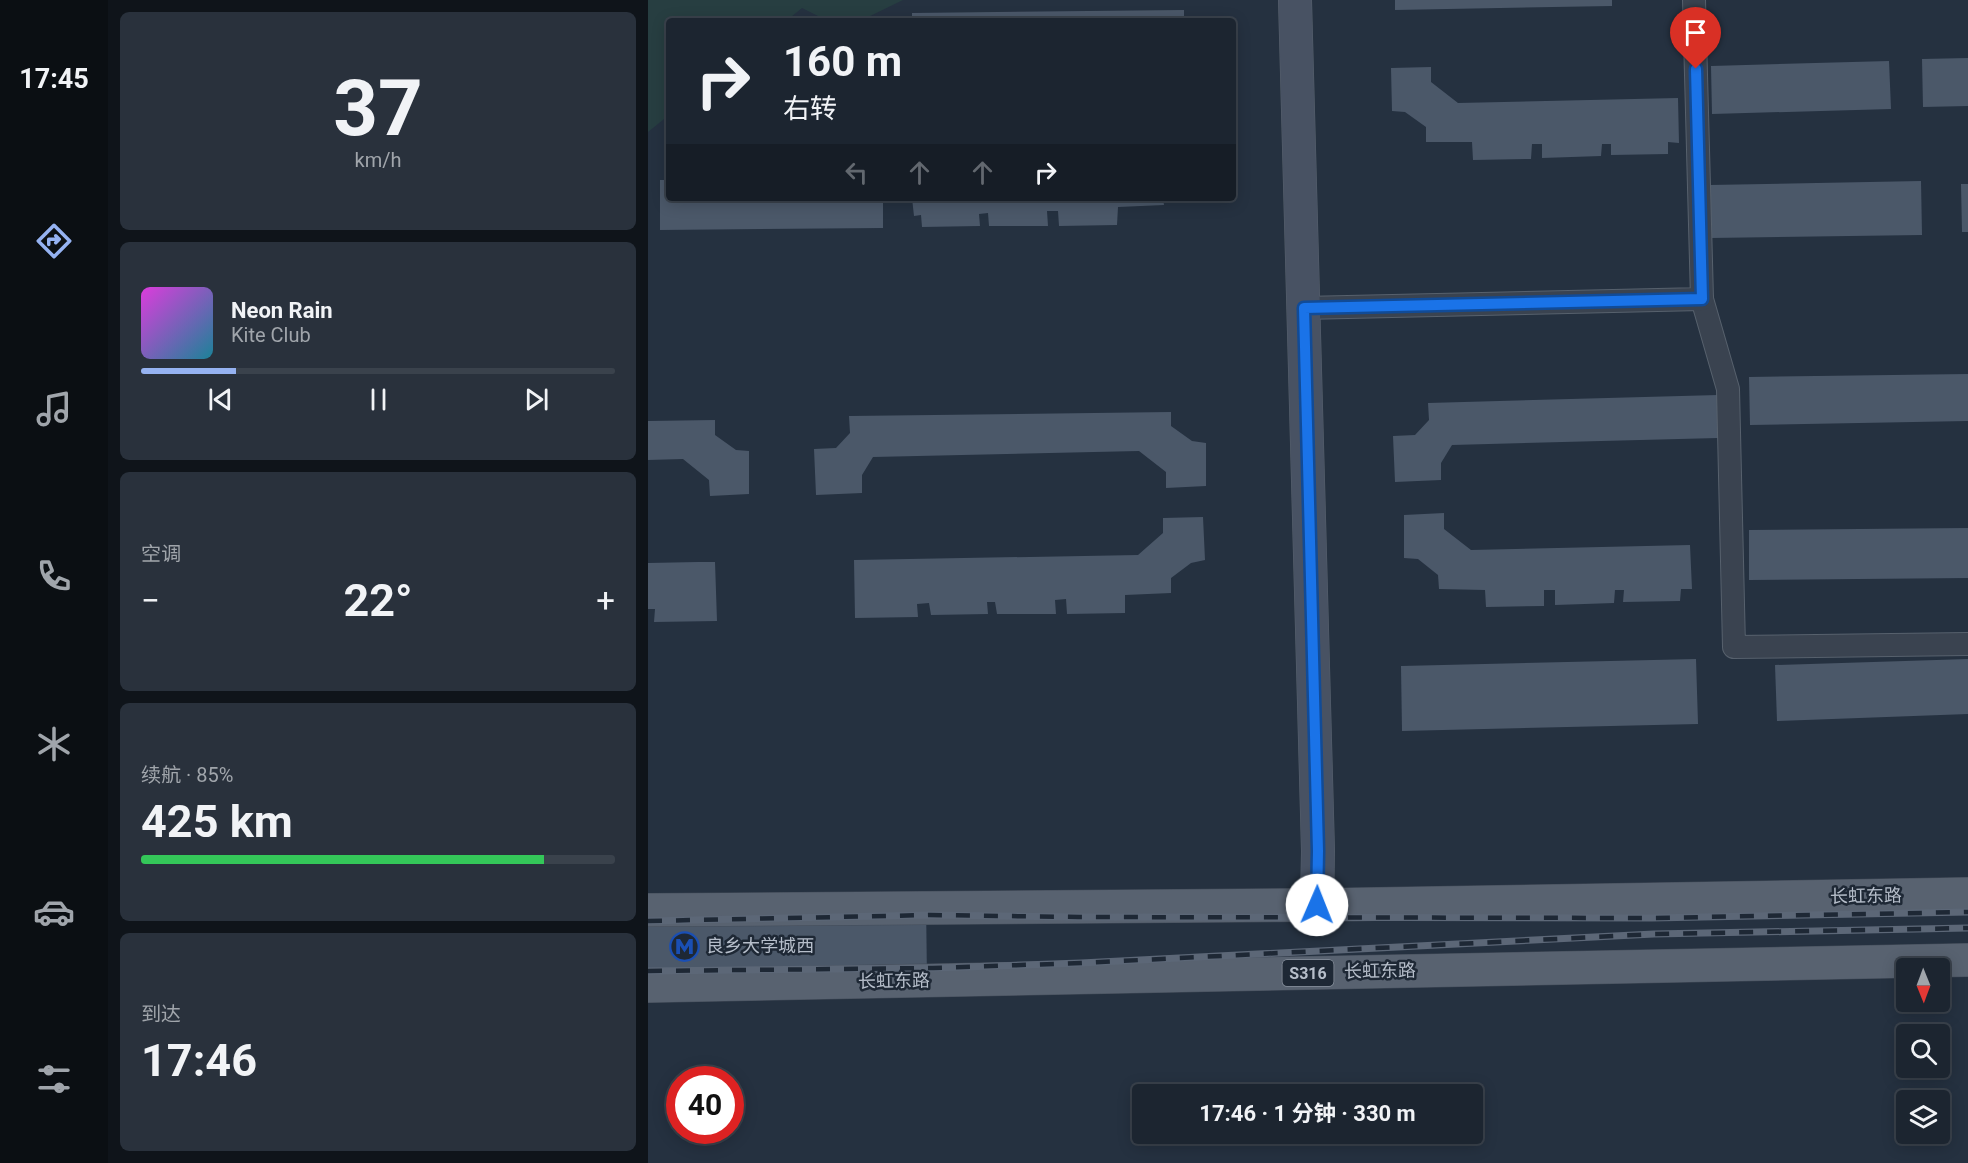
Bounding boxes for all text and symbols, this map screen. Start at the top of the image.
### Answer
pin [1670,7,1721,69]
icon: arrive [1679,16,1712,49]
text: 160 m [783,37,902,86]
icon: right [684,42,762,120]
text: 17:45 [19,63,89,95]
text: 37 [333,63,423,154]
text: 右转 [783,93,837,125]
text: km/h [355,148,401,172]
icon: left [840,156,873,189]
icon: ahead [903,156,936,189]
icon: ahead [966,156,999,189]
icon: right [1029,156,1062,189]
icon: directions [33,220,75,262]
text: Neon Rain [231,298,333,323]
text: Kite Club [231,323,311,347]
icon: previous [204,383,237,416]
icon: pause [362,383,395,416]
icon: next [520,383,553,416]
icon: music [33,388,75,430]
text: 空调 [141,542,181,566]
icon: phone [33,555,75,597]
text: 22° [343,574,413,627]
text: − [141,581,160,620]
text: + [596,581,615,620]
icon: climate [33,723,75,765]
text: 续航 · 85% [141,763,233,787]
text: 425 km [141,795,293,848]
position arrow [1285,873,1349,937]
street label: 长虹东路 [1830,884,1902,907]
icon: car [33,891,75,933]
metro station icon: 良乡大学城西 [669,930,701,962]
place label: 良乡大学城西 [706,935,814,956]
north arrow [1896,958,1950,1012]
map controls [1896,958,1950,1144]
street label: 长虹东路 [1344,959,1416,982]
road number: S316 [1282,960,1334,986]
street label: 长虹东路 [858,969,930,992]
text: 到达 [141,1002,181,1026]
button: search [1896,1024,1950,1078]
text: 17:46 [141,1034,257,1087]
icon: filters [33,1058,75,1100]
speed limit sign: 40 [666,1066,744,1144]
button: layers [1896,1090,1950,1144]
text: 17:46 · 1 分钟 · 330 m [1199,1101,1416,1126]

